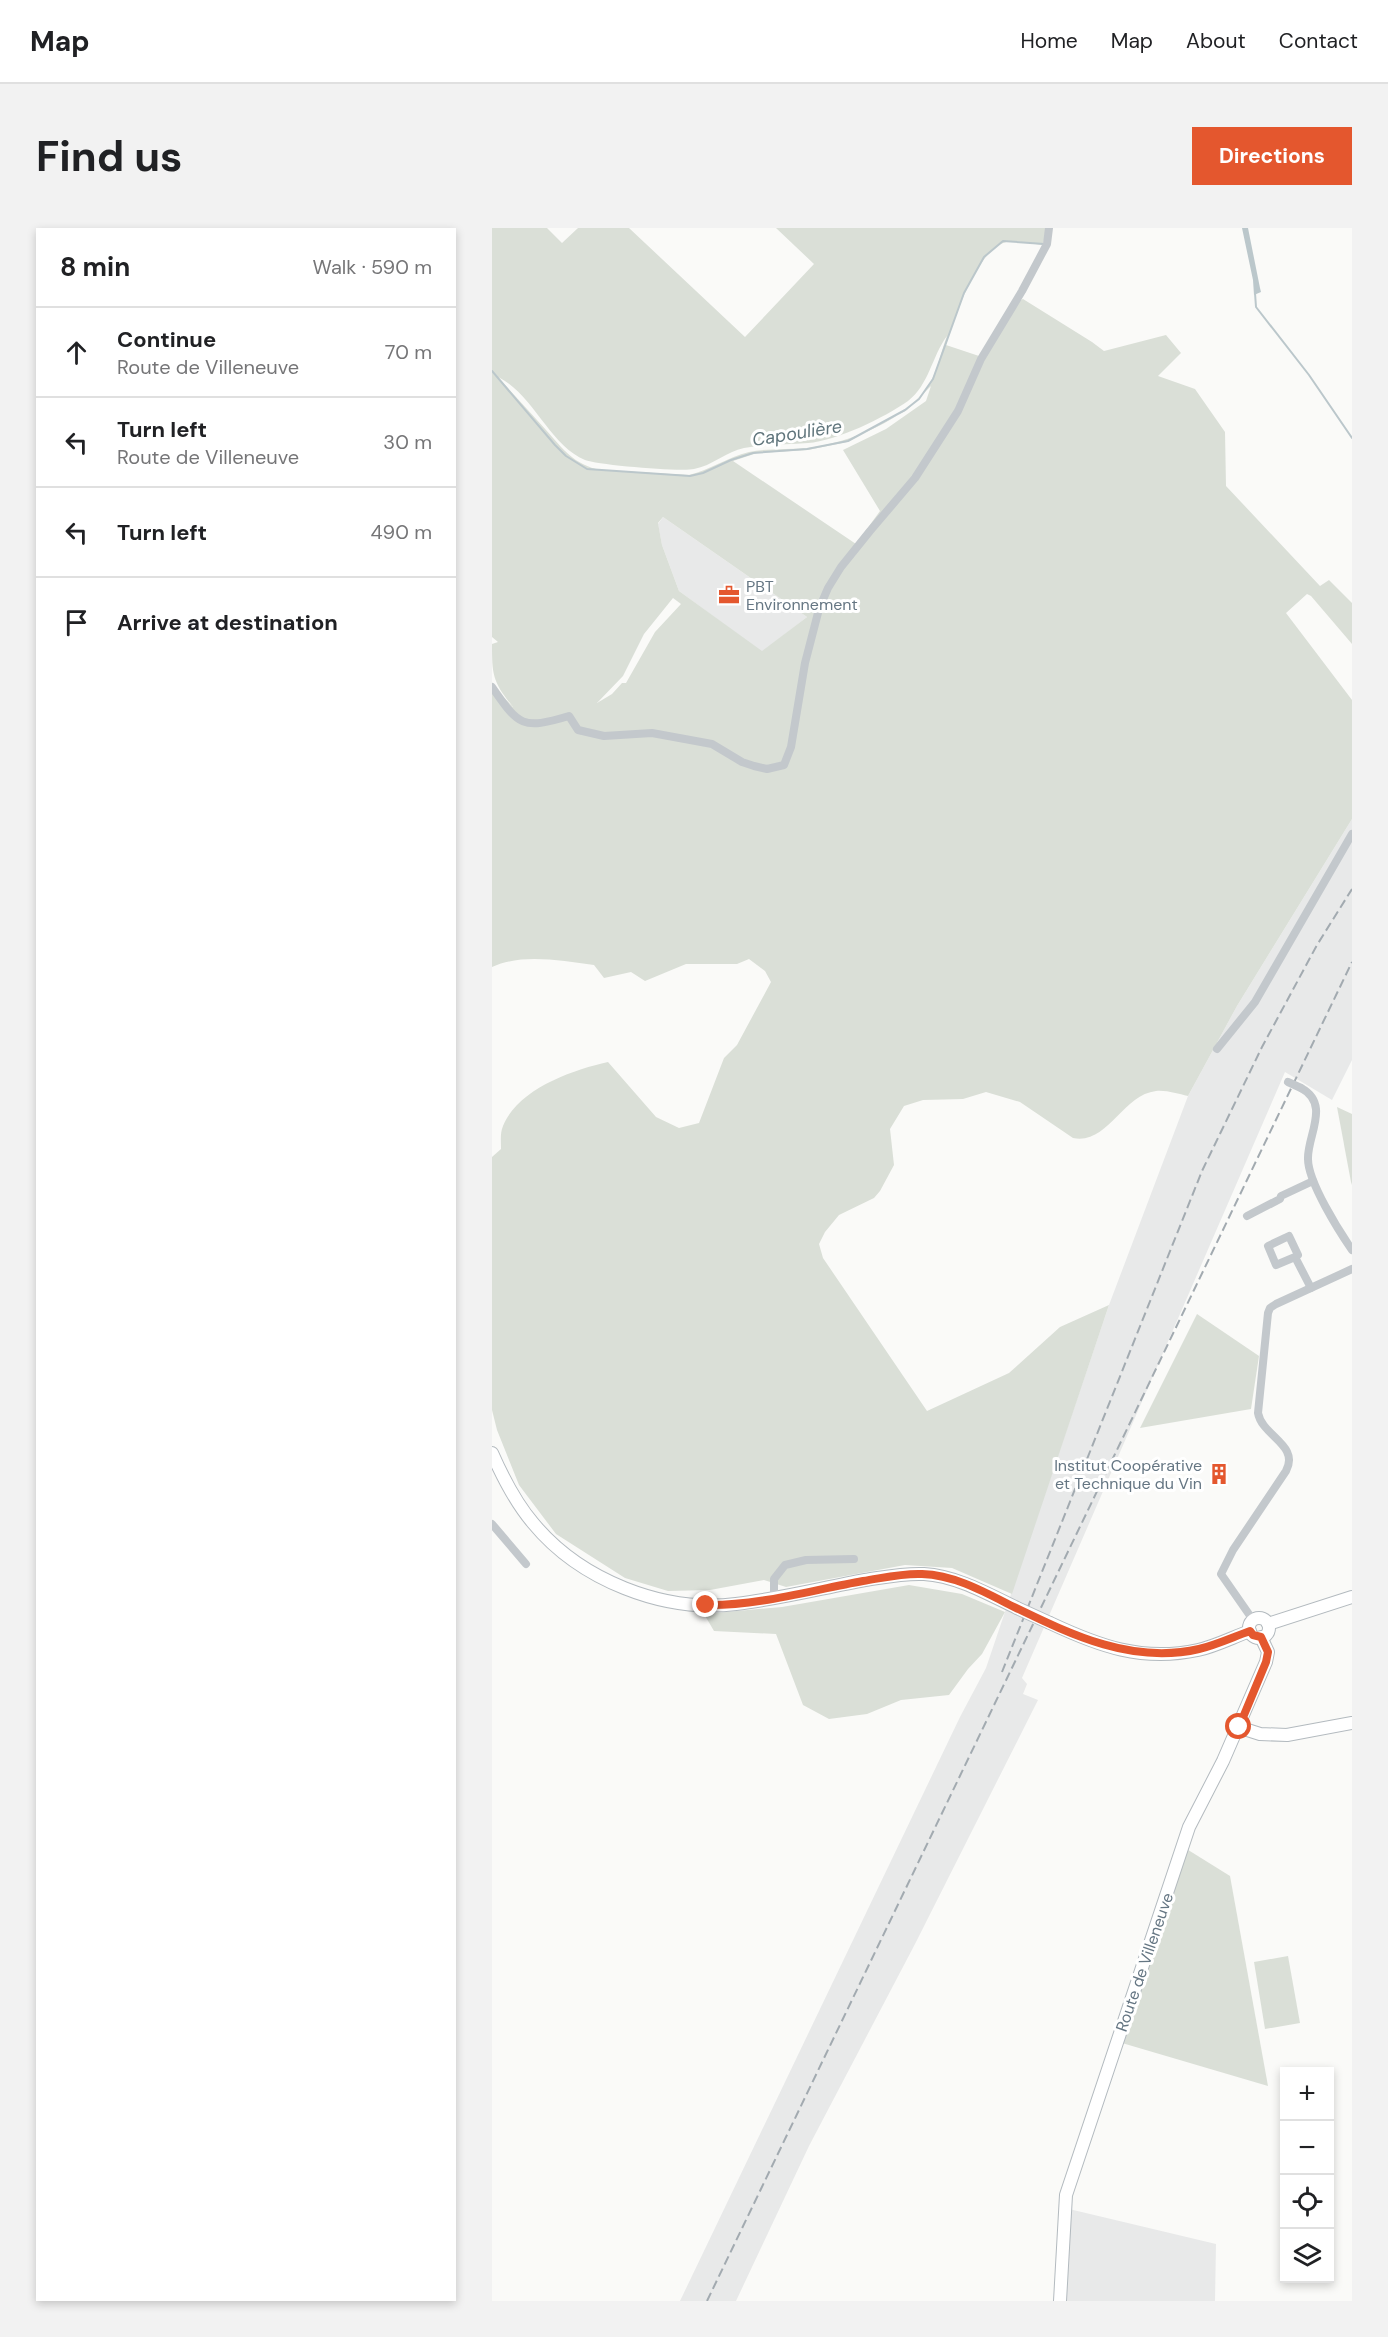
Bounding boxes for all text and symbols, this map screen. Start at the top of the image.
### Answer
text: Map [30,23,90,60]
text: Home [1020,27,1078,55]
text: Map [1111,27,1153,55]
text: About [1186,27,1246,55]
text: Contact [1279,27,1358,55]
button: Directions [1192,127,1352,185]
text: Find us [36,129,182,184]
text: 8 min [60,250,130,284]
text: Walk · 590 m [313,254,432,280]
text: Continue [117,325,216,354]
icon: ahead [60,336,93,369]
text: 70 m [385,339,432,365]
text: Route de Villeneuve [117,354,299,380]
water label: Capoulière [750,414,844,452]
text: Turn left [117,415,207,444]
icon: left [60,426,93,459]
text: 30 m [383,429,432,455]
text: Route de Villeneuve [117,444,299,470]
icon: left [60,516,93,549]
text: Turn left [117,518,207,547]
text: 490 m [370,519,432,545]
place label: PBT Environnement [746,576,858,615]
office icon: PBT Environnement [717,583,741,607]
icon: arrive [60,606,93,639]
text: Arrive at destination [117,608,338,637]
place label: Institut Coopérative et Technique du Vin [1054,1455,1202,1494]
building icon: Institut Coopérative et Technique du Vin [1207,1462,1231,1486]
route end [692,1591,718,1617]
route start [1225,1713,1251,1739]
street label: Route de Villeneuve [1111,1890,1178,2035]
map controls [1280,2067,1334,2283]
button: + [1280,2067,1334,2121]
button: − [1280,2121,1334,2175]
button: locate [1280,2175,1334,2229]
button: layers [1280,2229,1334,2283]

